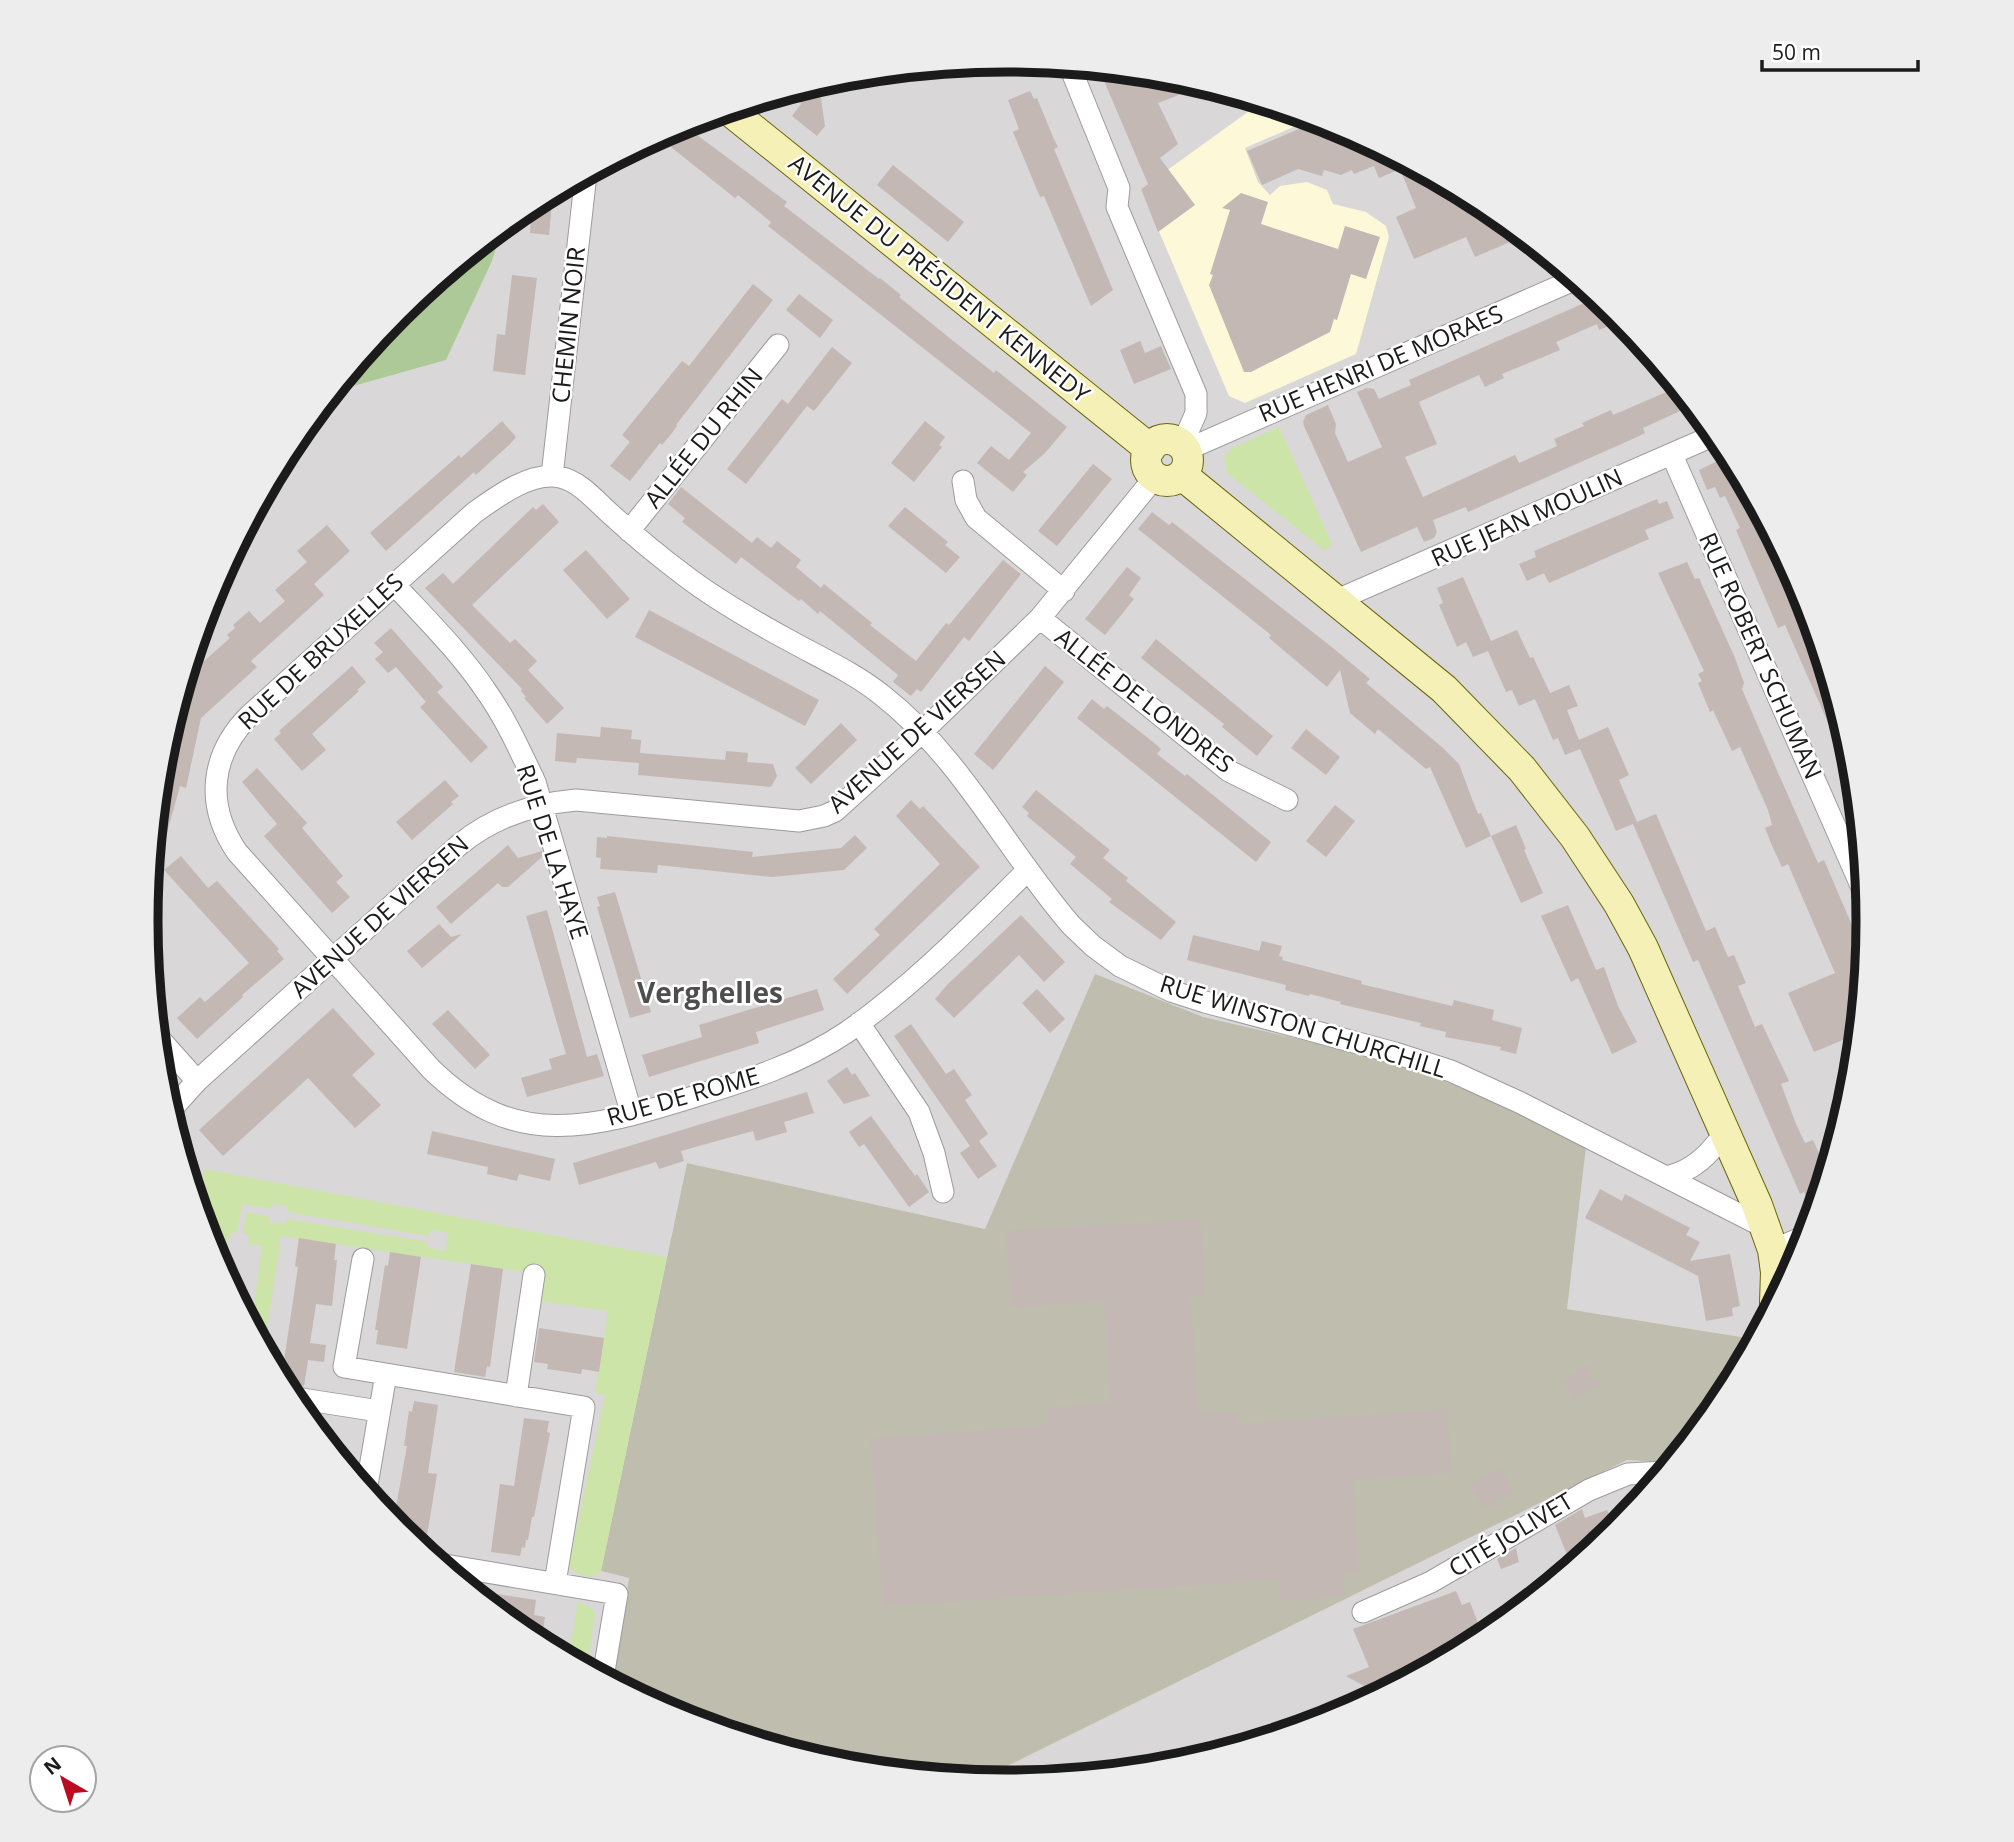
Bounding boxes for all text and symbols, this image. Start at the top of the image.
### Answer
scale bar [1762,28,1918,72]
text: 50 m [1772,38,1821,66]
street label: AVENUE DU PRÉSIDENT KENNEDY [783,146,1098,410]
street label: CHEMIN NOIR [543,245,592,405]
street label: RUE HENRI DE MORAES [1253,296,1508,429]
street label: ALLÉE DU RHIN [636,360,770,514]
street label: RUE JEAN MOULIN [1425,460,1627,574]
street label: RUE ROBERT SCHUMAN [1692,527,1831,784]
street label: RUE DE BRUXELLES [230,565,410,736]
street label: ALLÉE DE LONDRES [1049,620,1241,780]
street label: AVENUE DE VIERSEN [820,642,1012,820]
street label: RUE DE LA HAYE [510,760,597,943]
street label: AVENUE DE VIERSEN [283,827,475,1005]
street label: RUE WINSTON CHURCHILL [1156,966,1451,1085]
district label: Verghelles [637,973,783,1011]
street label: RUE DE ROME [602,1058,763,1133]
street label: CITÉ JOLIVET [1442,1484,1579,1584]
north arrow [28,1744,98,1814]
text: N [38,1751,66,1781]

